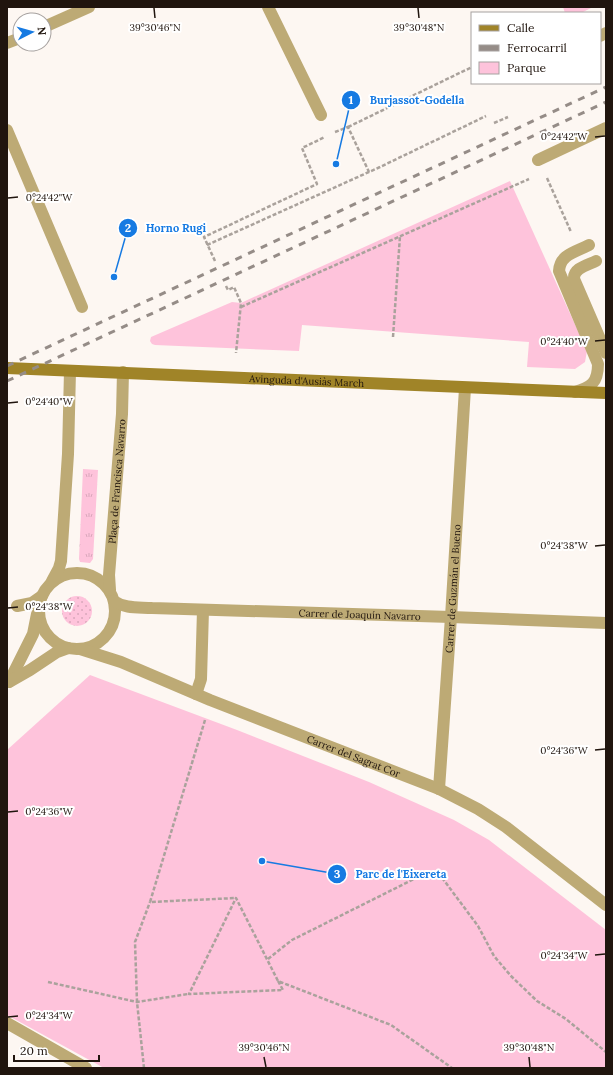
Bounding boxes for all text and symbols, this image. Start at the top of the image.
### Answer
north arrow [12,12,52,52]
legend [471,12,601,84]
text: Calle [507,20,535,35]
text: 39°30'46"N [129,21,181,34]
text: 39°30'48"N [394,21,445,34]
text: N [35,26,49,36]
text: Ferrocarril [507,40,567,55]
text: Parque [507,60,547,75]
callout: Burjassot-Godella [341,89,472,112]
text: 1 [349,92,354,107]
text: Burjassot-Godella [370,93,464,107]
text: 0°24'42"W [541,130,588,143]
text: 0°24'42"W [26,191,73,204]
callout: Horno Rugi [118,217,215,240]
text: 2 [125,220,131,235]
text: Horno Rugi [146,221,207,235]
text: 0°24'40"W [540,335,589,348]
street label: Avinguda d'Ausiàs March [248,372,364,390]
text: 0°24'40"W [25,395,74,408]
street label: Plaça de Francisca Navarro [106,418,129,544]
street label: Carrer de Guzmán el Bueno [443,524,464,653]
text: 0°24'38"W [540,539,589,552]
text: 0°24'38"W [25,600,74,613]
street label: Carrer de Joaquín Navarro [298,606,421,623]
street label: Carrer del Sagrat Cor [305,732,403,781]
text: 0°24'36"W [540,744,589,757]
text: 0°24'36"W [25,805,74,818]
callout: Parc de l'Eixereta [327,863,454,886]
text: 3 [334,866,341,881]
text: Parc de l'Eixereta [356,867,447,881]
text: 0°24'34"W [540,949,589,962]
text: 0°24'34"W [25,1009,74,1022]
scale bar [14,1037,99,1063]
text: 39°30'46"N [238,1041,290,1054]
text: 39°30'48"N [504,1041,555,1054]
text: 20 m [20,1043,48,1058]

